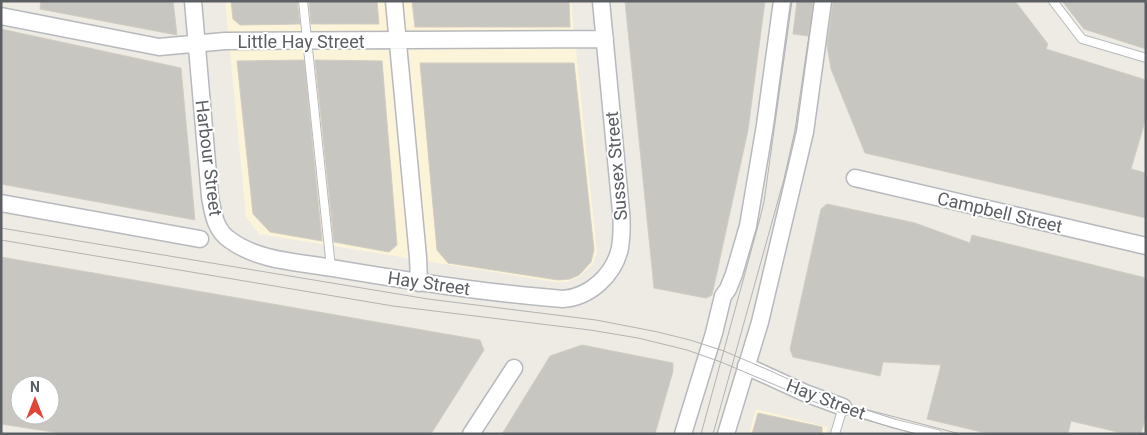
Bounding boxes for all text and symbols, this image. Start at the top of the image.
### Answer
street label: Little Hay Street [237,31,365,52]
street label: Harbour Street [191,99,227,217]
street label: Sussex Street [601,110,631,222]
street label: Campbell Street [935,187,1065,237]
street label: Hay Street [386,267,472,299]
street label: Hay Street [784,374,869,424]
north arrow [10,375,60,425]
text: N [30,379,40,395]

